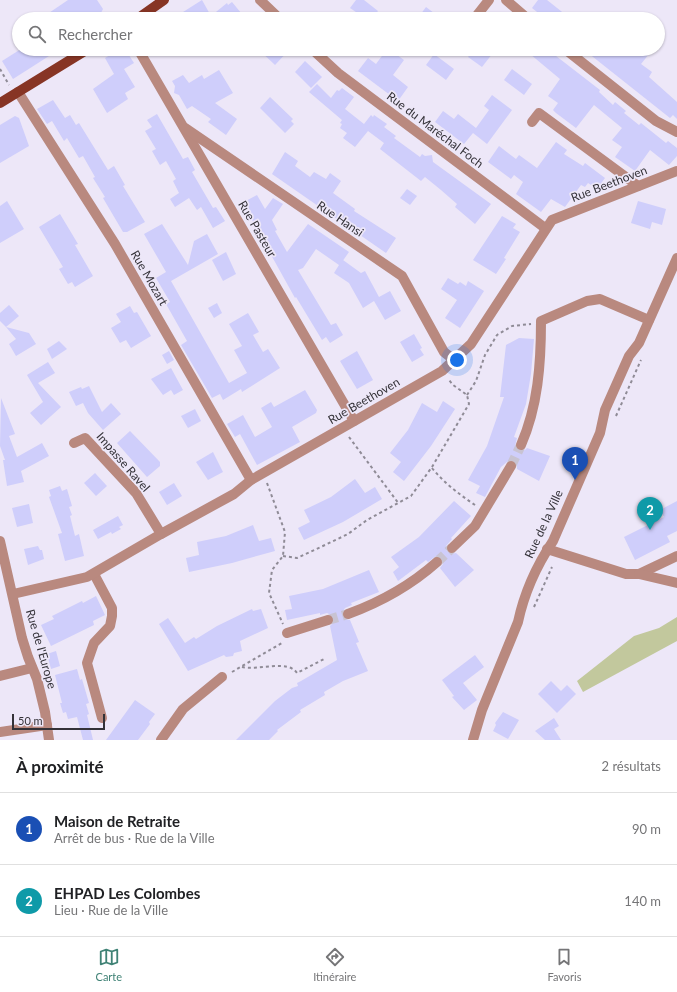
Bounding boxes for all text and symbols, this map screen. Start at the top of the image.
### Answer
search box [12,12,665,56]
icon: search [26,23,48,45]
text: Rechercher [58,25,132,43]
street label: Rue du Maréchal Foch [384,88,487,171]
street label: Rue Beethoven [569,162,649,205]
street label: Rue Pasteur [235,198,280,260]
street label: Rue Hansi [314,198,367,240]
street label: Rue Mozart [128,248,172,309]
your location [447,350,467,370]
street label: Rue Beethoven [325,374,402,427]
street label: Impasse Ravel [93,429,153,495]
pin: 1 [562,447,588,480]
street label: Rue de la Ville [521,487,566,560]
pin: 2 [637,497,663,530]
street label: Rue de l'Europe [23,607,60,690]
scale bar [12,712,105,731]
text: 50 m [18,714,43,727]
text: À proximité [16,756,104,777]
text: 2 résultats [602,758,661,774]
text: Maison de Retraite [54,812,180,830]
text: 1 [25,821,33,837]
text: 90 m [632,821,661,837]
text: Arrêt de bus · Rue de la Ville [54,830,215,846]
text: EHPAD Les Colombes [54,884,200,902]
text: 2 [25,893,33,909]
text: 140 m [624,893,661,909]
text: Lieu · Rue de la Ville [54,902,168,918]
tab: Carte [96,946,122,983]
tab: Itinéraire [313,946,356,983]
tab: Favoris [547,946,581,983]

